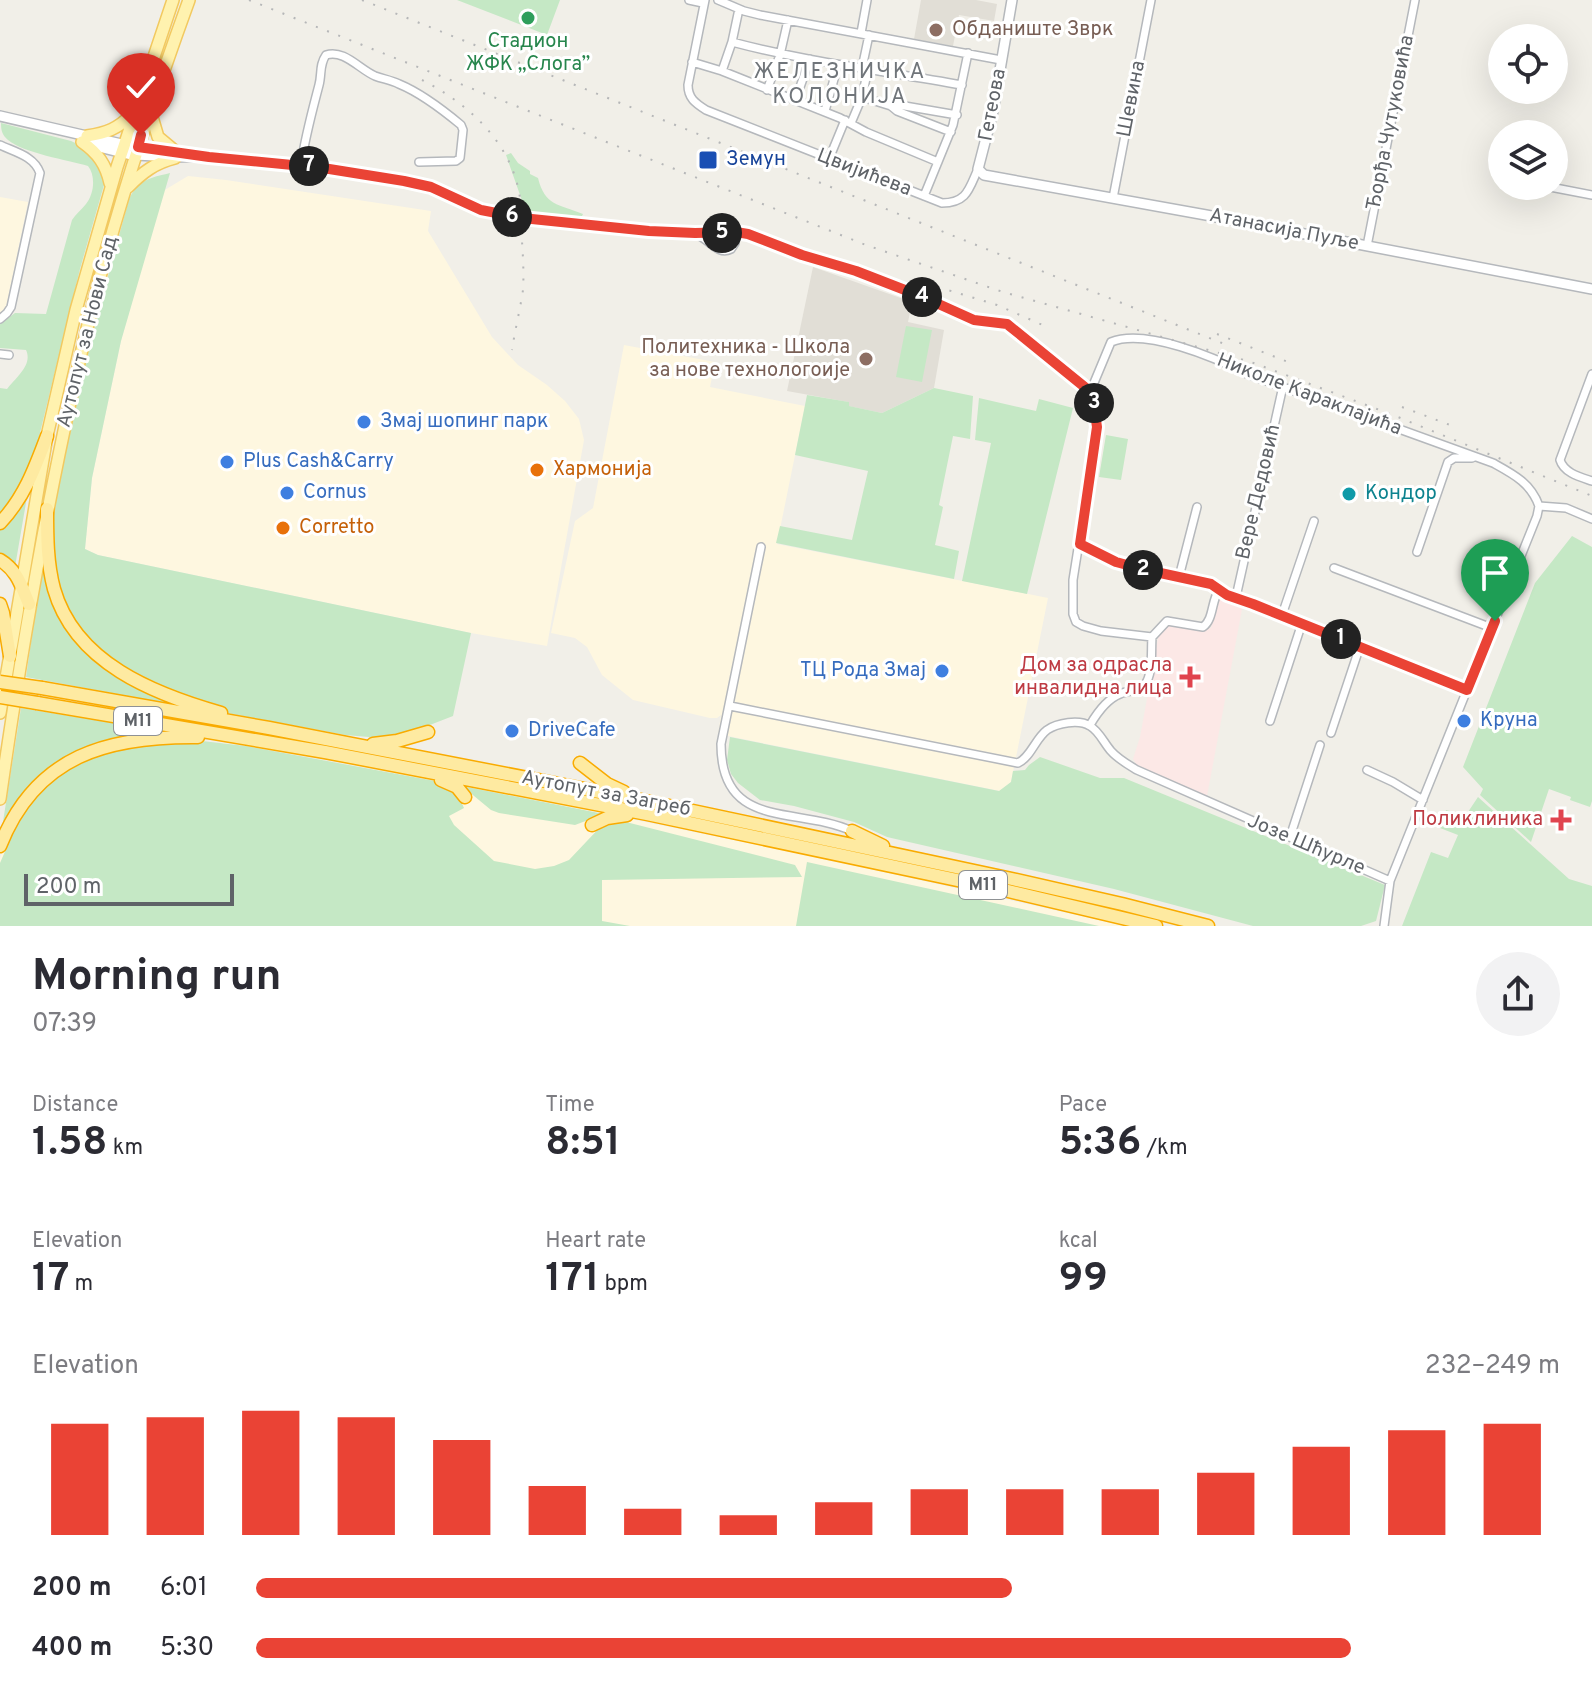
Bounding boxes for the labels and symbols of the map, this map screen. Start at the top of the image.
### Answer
marker: Стадион ЖФК „Слога” [519,9,537,27]
place label: Обданиште Зврк [952,17,1113,43]
marker: Обданиште Зврк [927,21,945,39]
place label: Стадион ЖФК „Слога” [466,29,590,78]
street label: Ђорђа Чутуковића [1361,33,1421,213]
pin [107,53,175,135]
district label: ЖЕЛЕЗНИЧКА КОЛОНИЈА [753,59,927,111]
street label: Шевина [1112,59,1152,139]
street label: Гетеова [973,66,1013,144]
street label: Цвијићева [813,143,915,203]
pin: 7 [289,146,329,186]
place label: Земун [726,147,786,173]
marker: Земун [697,149,719,171]
pin: 6 [492,197,532,237]
street label: Атанасија Пуље [1207,203,1361,257]
pin: 5 [702,213,742,253]
street label: Аутопут за Нови Сад [52,234,124,430]
pin: 4 [902,277,942,317]
place label: Политехника - Школа за нове технологоије [641,335,850,384]
street label: Николе Караклајића [1213,348,1405,442]
marker: Политехника - Школа за нове технологоије [857,350,875,368]
pin: 3 [1074,383,1114,423]
place label: Змај шопинг парк [380,409,549,435]
marker: Змај шопинг парк [355,413,373,431]
street label: Вере Дедовић [1231,422,1287,562]
place label: Plus Cash&Carry [243,449,394,475]
marker: Plus Cash&Carry [218,453,236,471]
place label: Хармонија [553,457,652,483]
marker: Хармонија [528,461,546,479]
place label: Cornus [303,480,367,506]
place label: Кондор [1365,481,1437,507]
marker: Cornus [278,484,296,502]
marker: Кондор [1340,485,1358,503]
place label: Corretto [299,515,374,541]
marker: Corretto [274,519,292,537]
pin [1461,539,1529,621]
pin: 2 [1123,550,1163,590]
pin: 1 [1321,619,1361,659]
place label: Дом за одрасла инвалидна лица [1014,653,1172,702]
place label: ТЦ Рода Змај [800,658,926,684]
marker: ТЦ Рода Змај [933,662,951,680]
marker: Дом за одрасла инвалидна лица [1179,666,1201,688]
road number: M11 [114,707,162,735]
place label: Круна [1480,708,1538,734]
marker: Круна [1455,712,1473,730]
place label: DriveCafe [528,718,616,744]
marker: DriveCafe [503,722,521,740]
street label: Аутопут за Загреб [519,765,693,823]
place label: Поликлиника [1412,807,1543,833]
street label: Јозе Шћурле [1243,808,1369,882]
marker: Поликлиника [1550,809,1572,831]
scale bar [24,870,234,906]
road number: M11 [959,871,1007,899]

